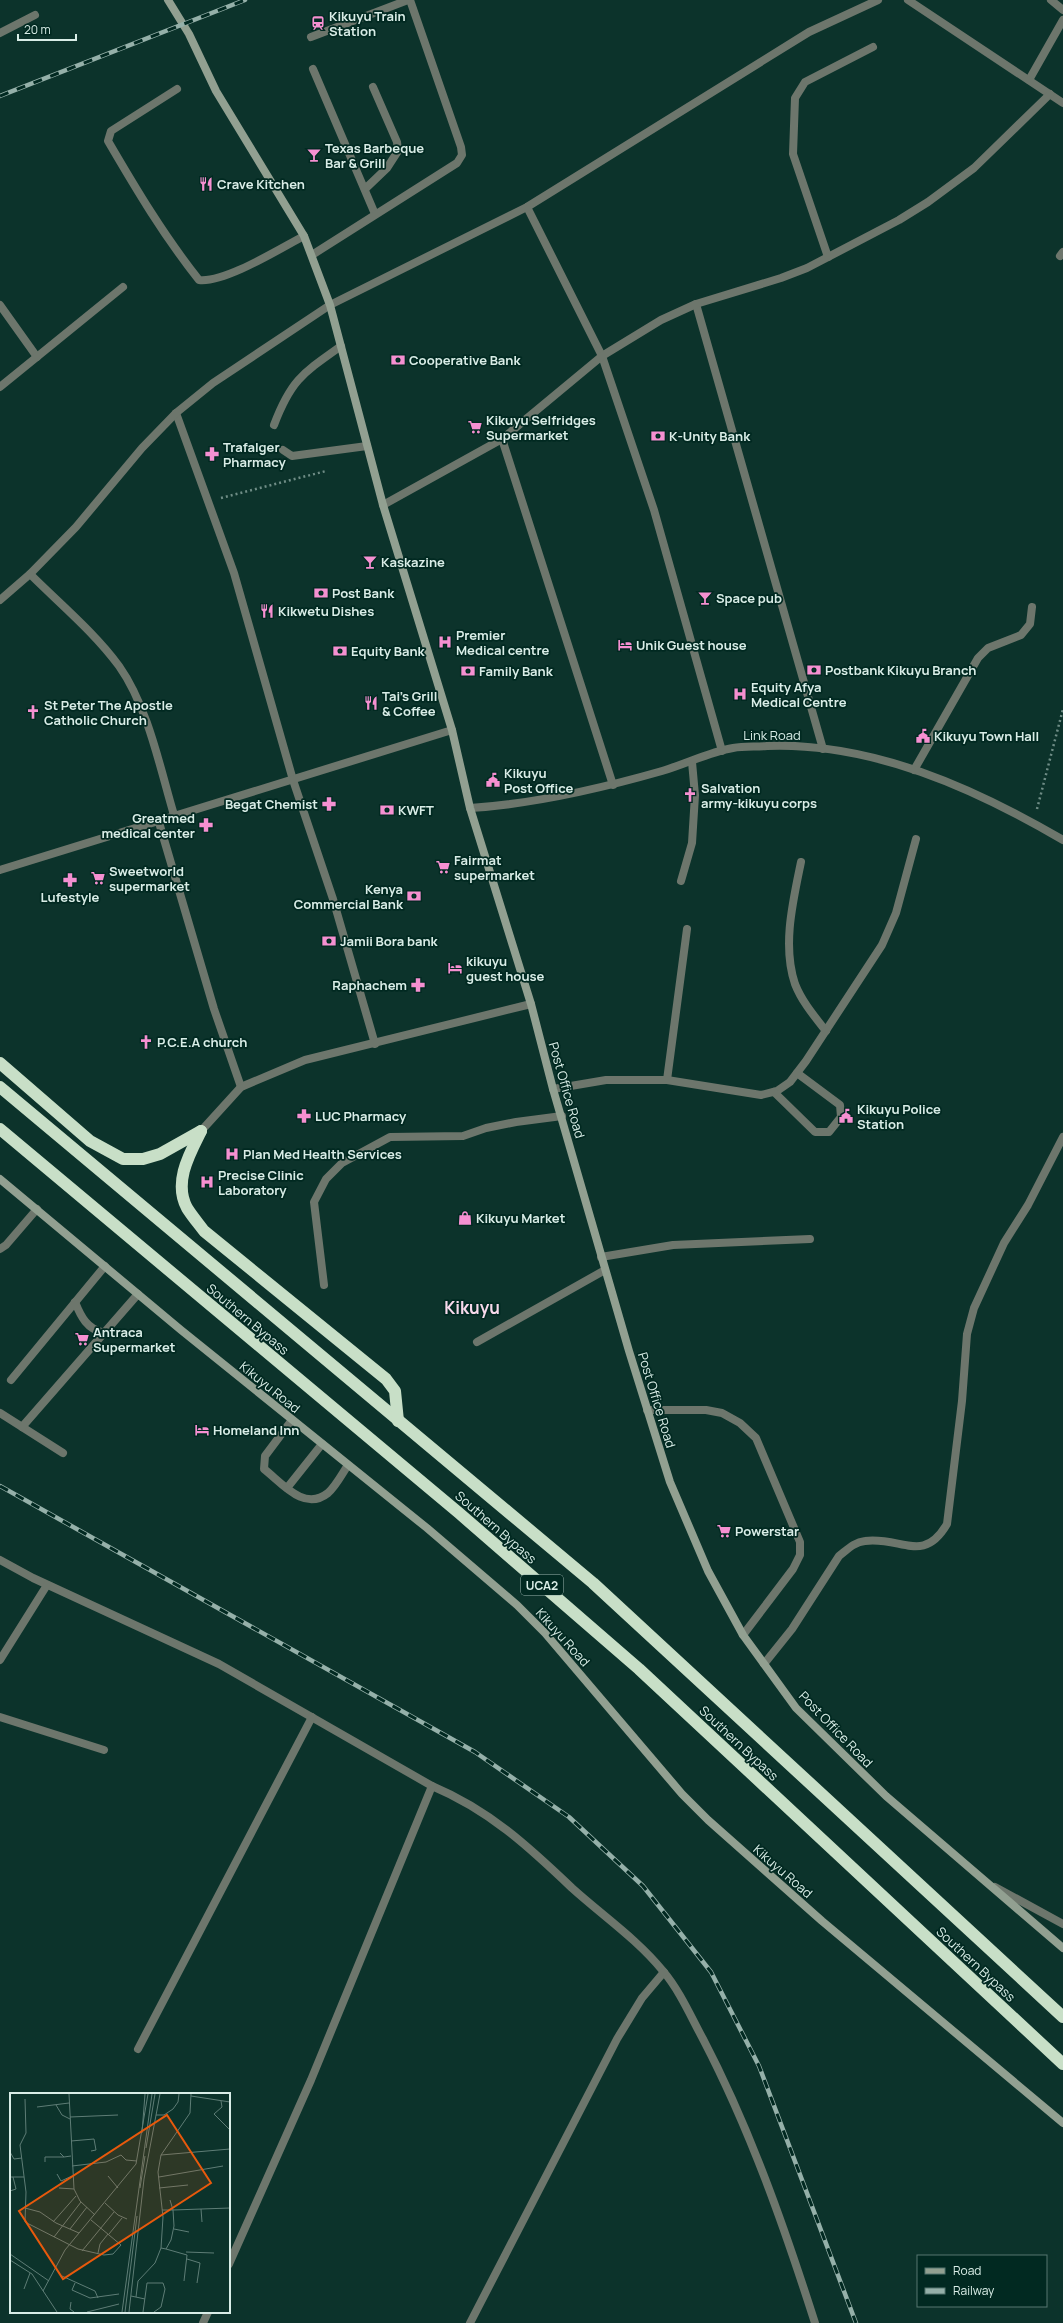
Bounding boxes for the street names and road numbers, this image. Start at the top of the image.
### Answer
street label: Link Road [743,726,801,744]
street label: Post Office Road [545,1040,589,1140]
street label: Southern Bypass [203,1279,293,1359]
street label: Post Office Road [634,1350,680,1450]
street label: Kikuyu Road [236,1357,304,1417]
street label: Southern Bypass [451,1487,541,1567]
road number: UCA2 [521,1575,563,1595]
street label: Kikuyu Road [532,1604,594,1670]
street label: Post Office Road [795,1687,877,1771]
street label: Southern Bypass [695,1702,783,1785]
street label: Kikuyu Road [750,1840,816,1902]
street label: Southern Bypass [932,1923,1020,2006]

